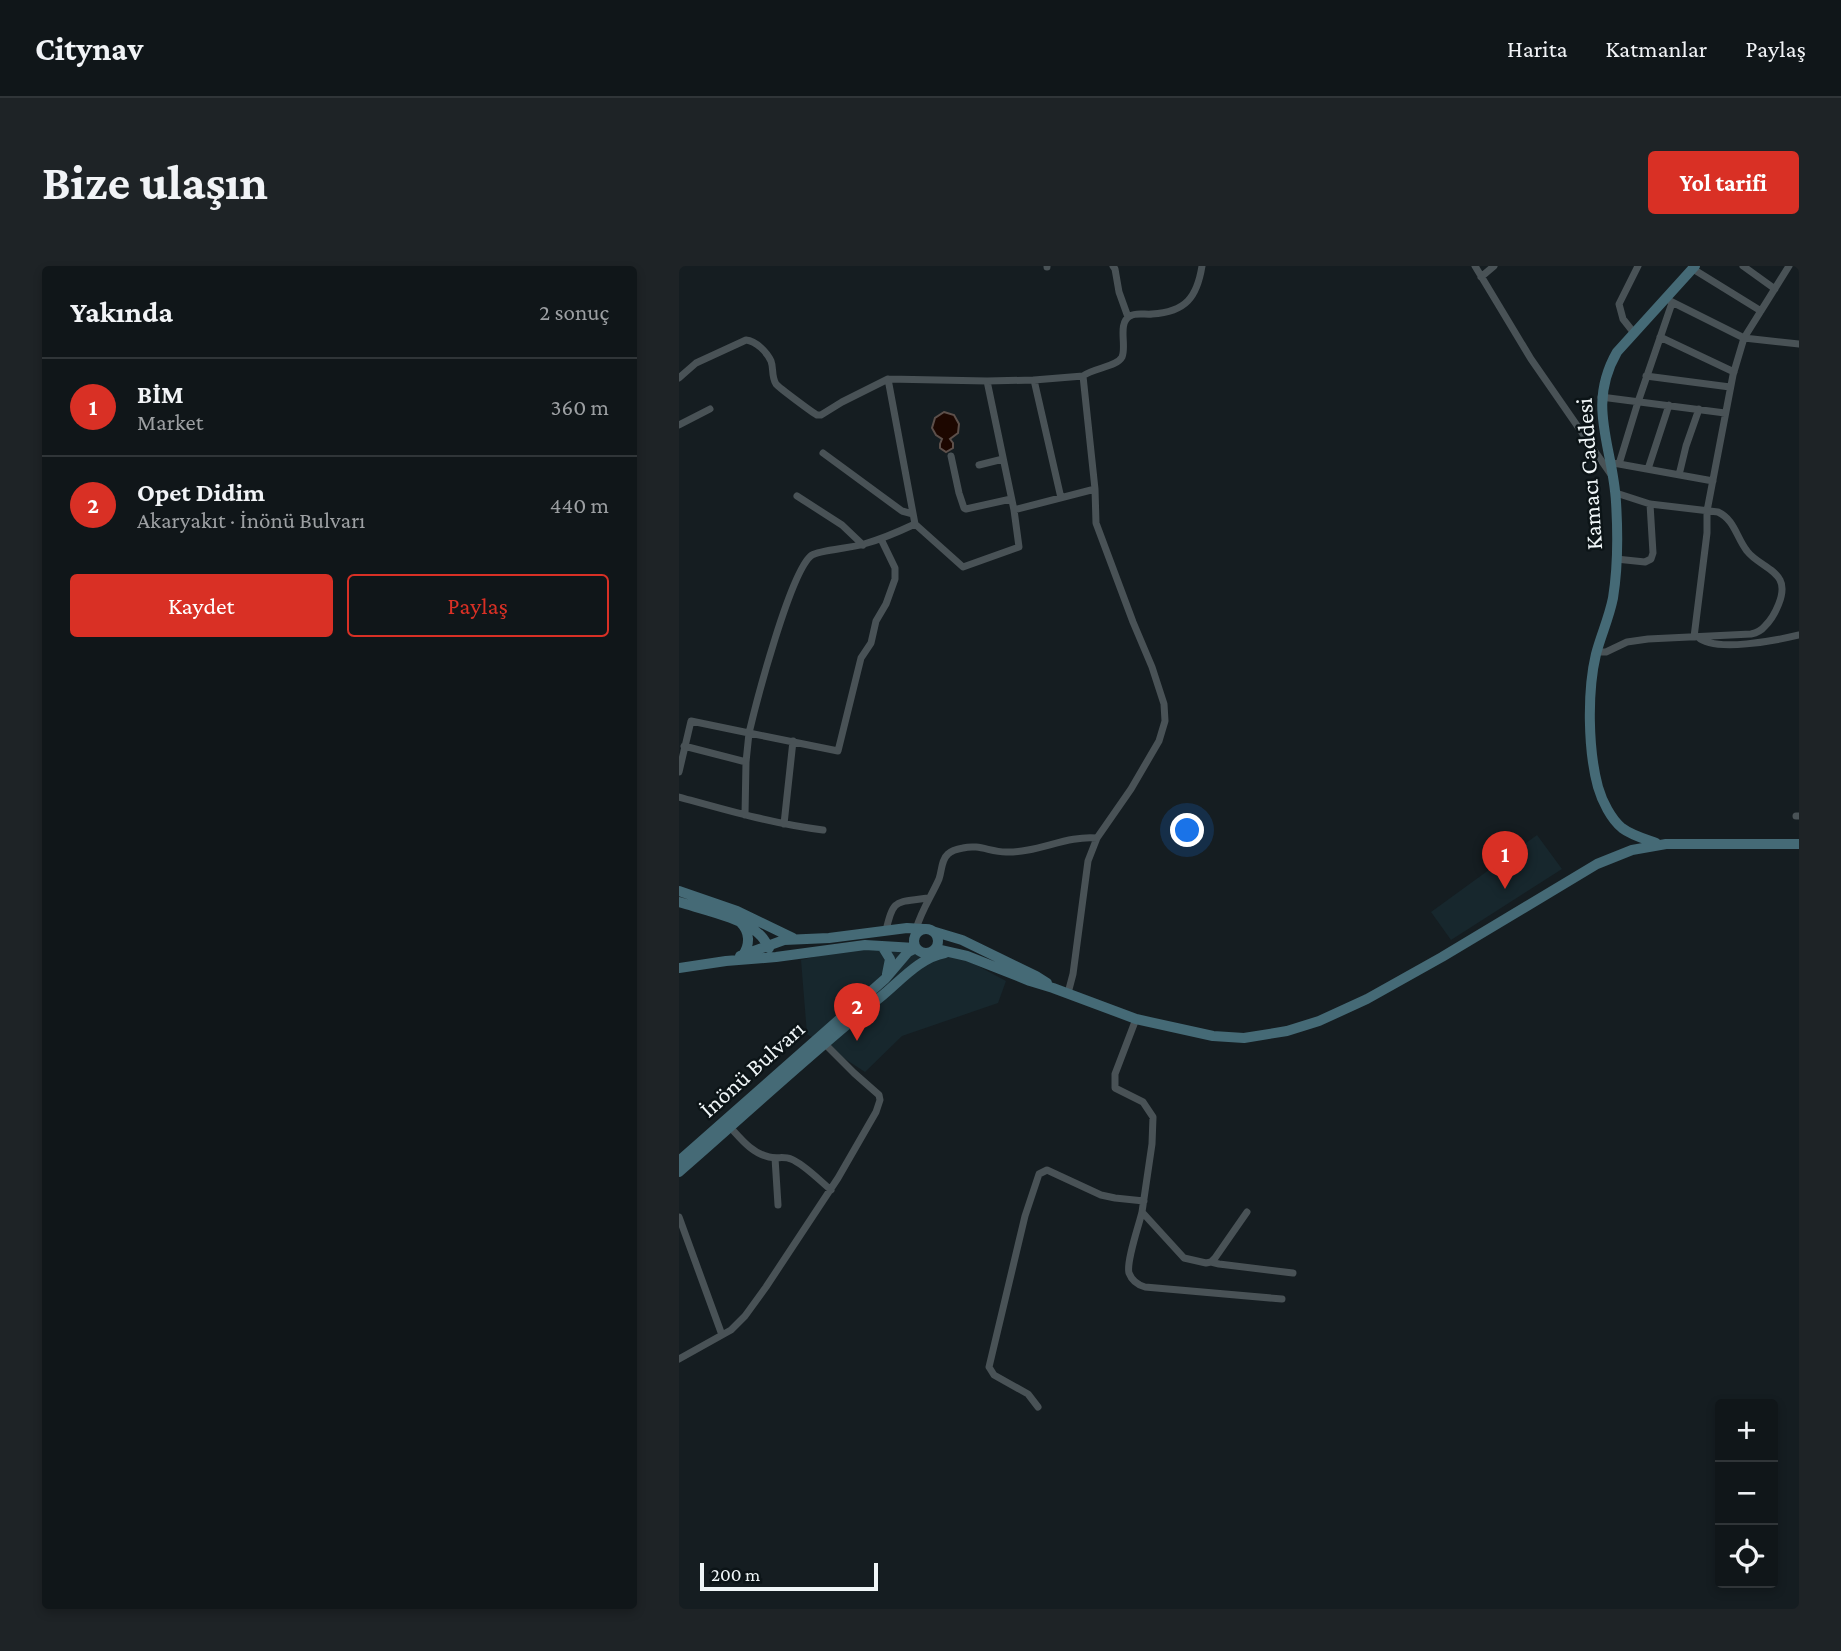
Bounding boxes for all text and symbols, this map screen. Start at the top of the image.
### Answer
text: Citynav [35,30,143,67]
text: Harita [1507,35,1568,62]
text: Katmanlar [1606,35,1707,62]
text: Paylaş [1745,35,1806,62]
button: Yol tarifi [1648,151,1799,214]
text: Bize ulaşın [42,155,268,210]
text: Yakında [70,295,173,328]
text: 2 sonuç [539,299,609,325]
text: BİM [137,380,184,409]
text: 1 [89,394,97,420]
text: 360 m [551,394,609,420]
street label: Kamacı Caddesi [1570,397,1607,551]
text: Market [137,409,203,435]
text: Opet Didim [137,478,265,507]
text: 2 [87,492,99,518]
text: 440 m [550,492,609,518]
text: Akaryakıt · İnönü Bulvarı [137,507,365,533]
button: Kaydet [70,574,333,637]
button: Paylaş [347,574,609,637]
your location [1170,813,1204,847]
pin: 1 [1482,831,1528,889]
pin: 2 [834,983,880,1041]
street label: İnönü Bulvarı [694,1015,809,1123]
map controls [1715,1399,1778,1588]
button: + [1715,1399,1778,1462]
button: − [1715,1462,1778,1525]
button: locate [1715,1525,1778,1588]
scale bar [700,1560,879,1592]
text: 200 m [711,1564,760,1585]

